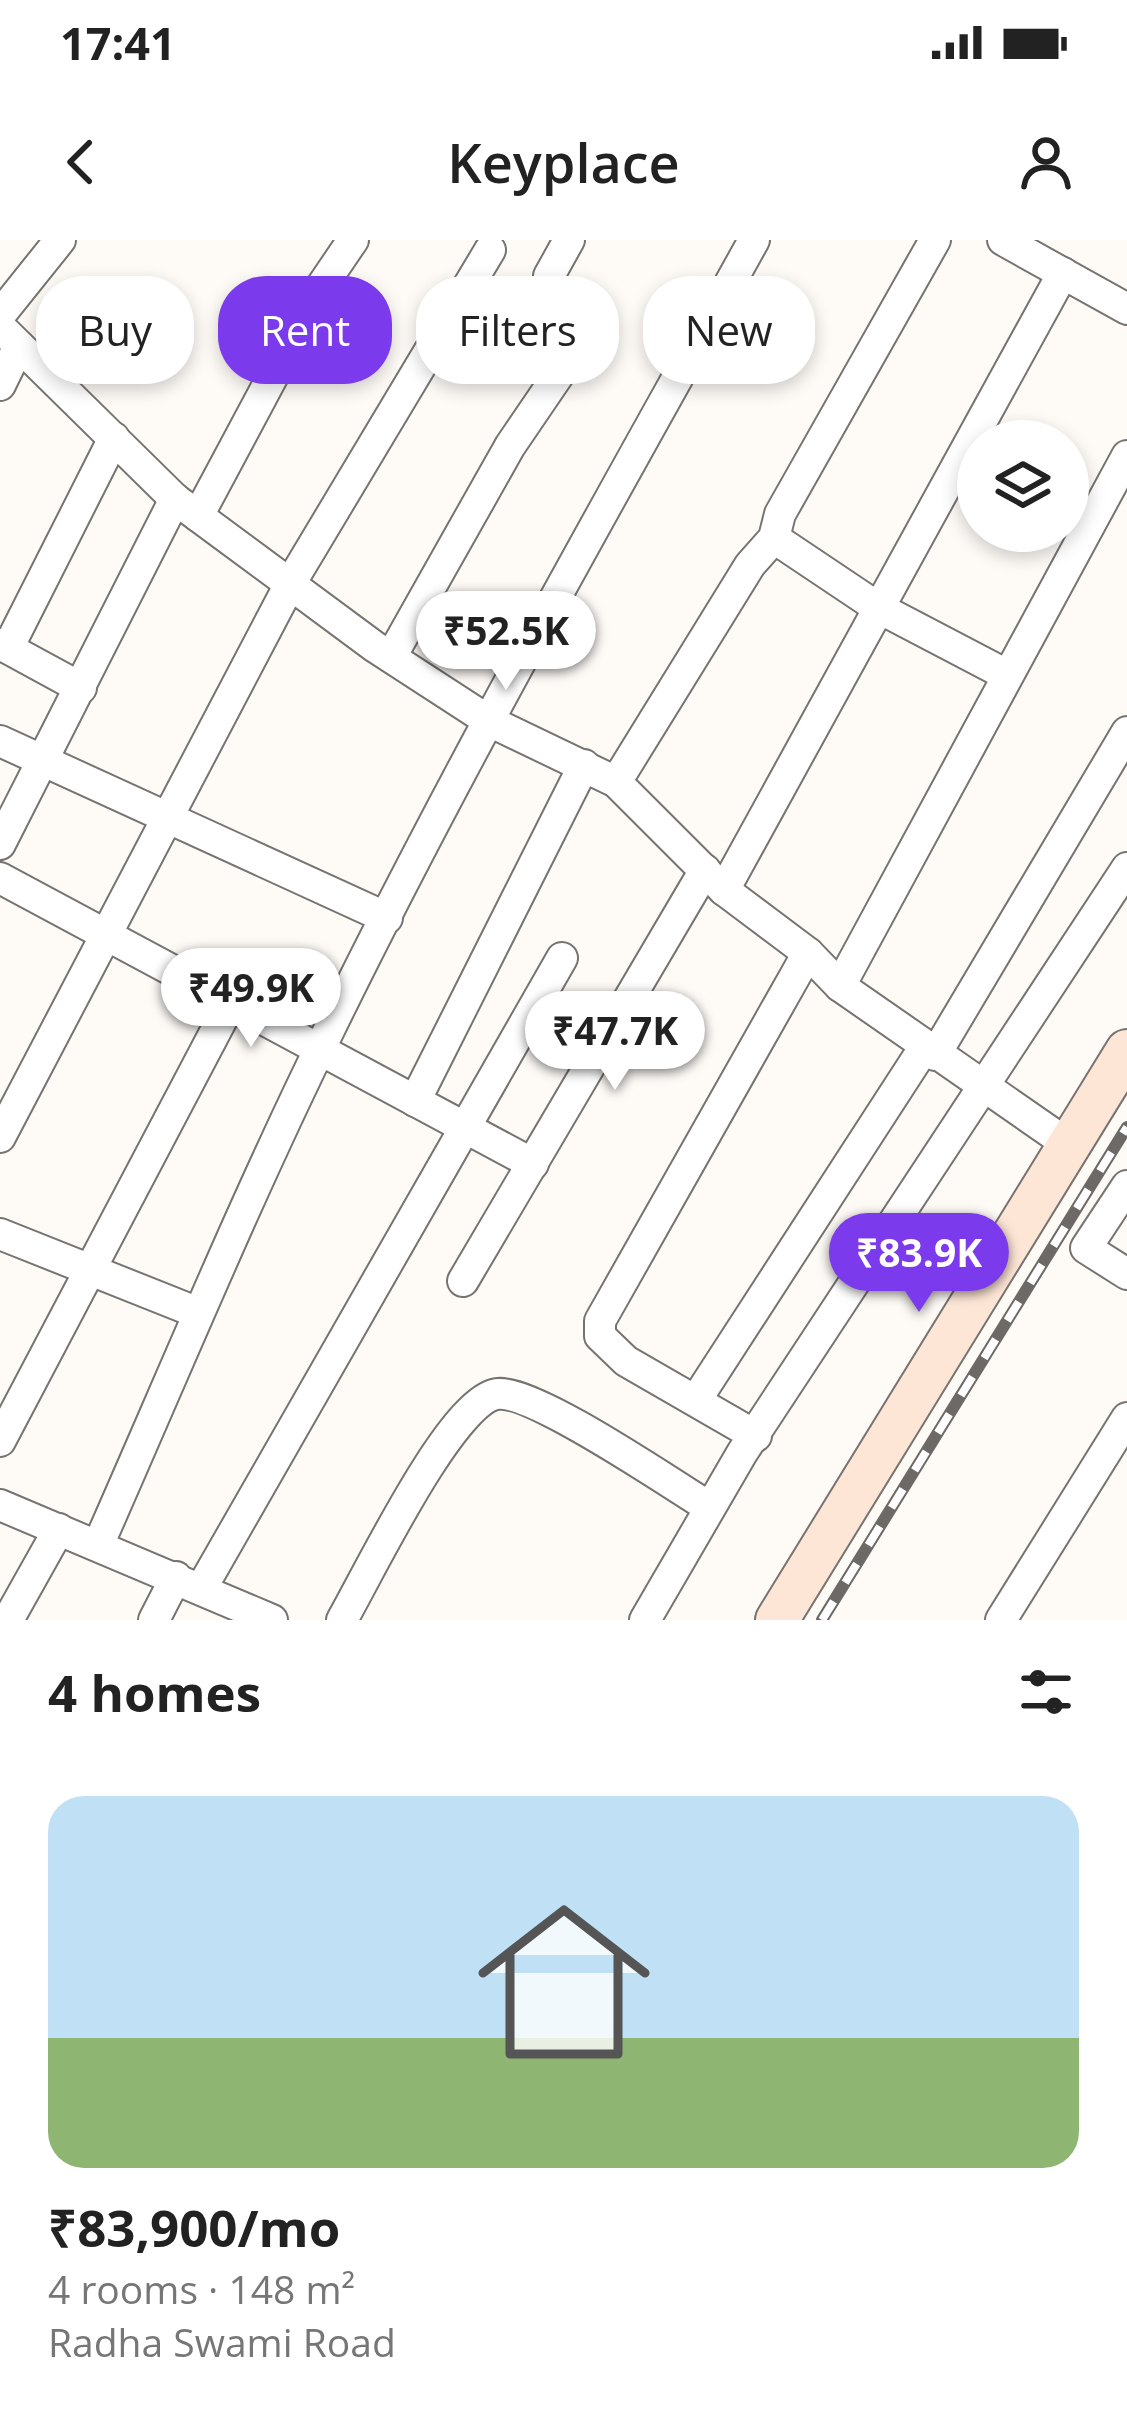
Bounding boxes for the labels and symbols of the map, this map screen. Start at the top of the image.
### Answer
pin: ₹52.5K [408,591,604,693]
pin: ₹49.9K [153,948,349,1050]
pin: ₹47.7K [517,991,713,1093]
pin: ₹83.9K [821,1213,1017,1315]

